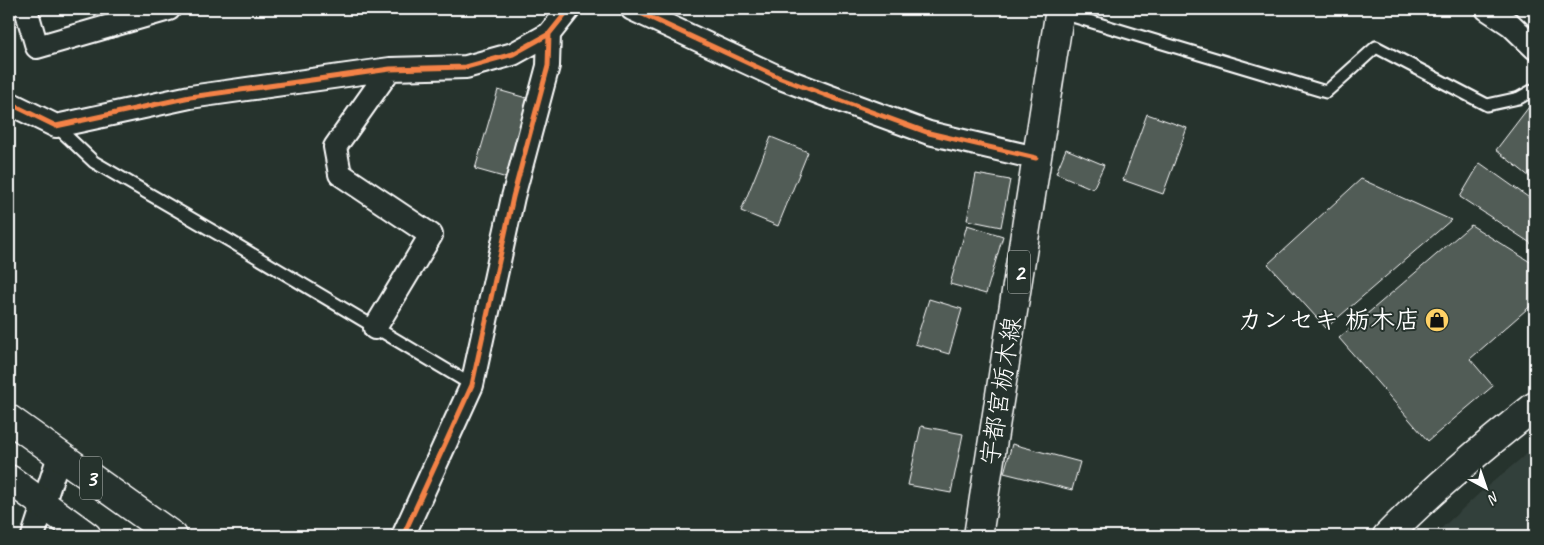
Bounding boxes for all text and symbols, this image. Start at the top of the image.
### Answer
road number: 2 [1008,250,1030,294]
place label: カンセキ 栃木店 [1237,304,1420,336]
shop icon: カンセキ 栃木店 [1424,307,1450,333]
street label: 宇都宮栃木線 [973,314,1029,468]
road number: 3 [80,456,102,499]
north arrow [1462,462,1512,512]
text: N [1483,488,1503,508]

